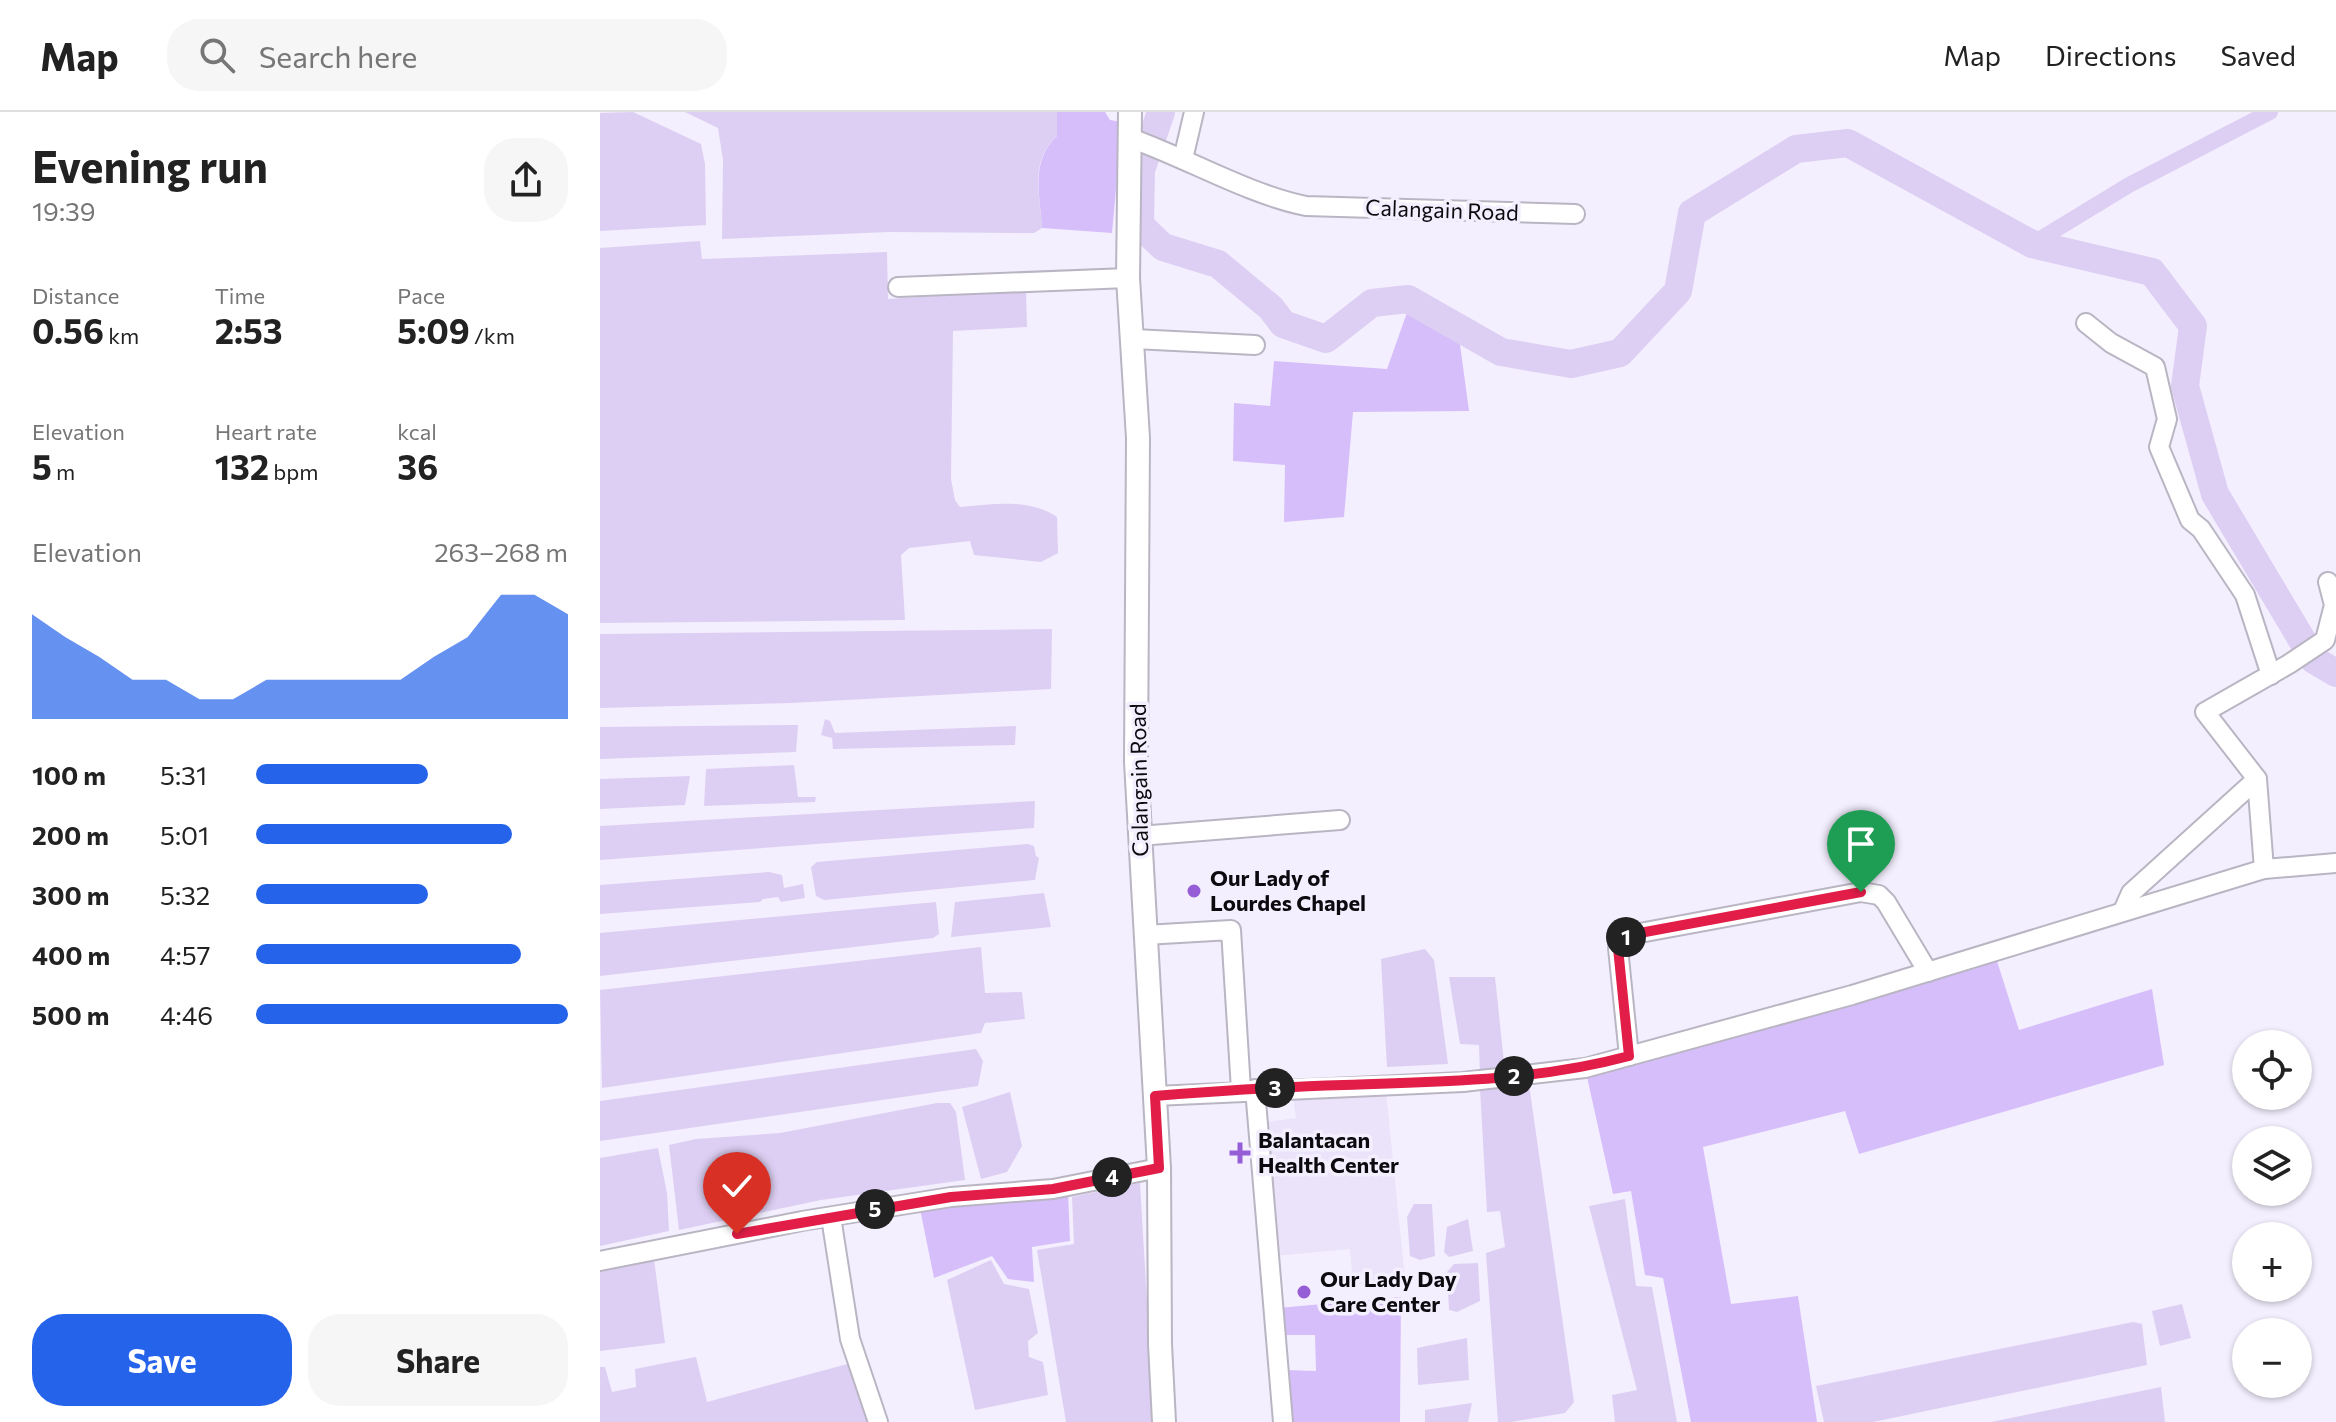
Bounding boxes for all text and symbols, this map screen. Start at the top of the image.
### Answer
search box [167,19,727,91]
text: Map [40,32,119,79]
icon: search [195,33,239,77]
text: Search here [259,37,417,74]
text: Map [1943,38,2001,72]
text: Directions [2045,38,2176,72]
text: Saved [2220,38,2296,72]
text: Evening run [32,138,268,192]
button: share [484,138,568,222]
street label: Calangain Road [1365,193,1519,226]
text: 19:39 [32,195,96,226]
text: Distance [32,282,119,309]
text: Time [215,282,265,309]
text: Pace [397,282,445,309]
text: 0.56 [32,309,104,351]
text: 2:53 [215,309,283,351]
text: 5:09 [397,309,470,351]
text: km [104,322,139,349]
text: /km [470,322,515,349]
text: Elevation [32,418,125,445]
text: Heart rate [215,418,317,445]
text: kcal [397,418,437,445]
text: 5 [32,445,52,487]
text: 132 [215,445,269,487]
text: 36 [397,445,438,487]
text: m [52,458,75,485]
text: bpm [269,458,318,485]
text: Elevation [32,536,142,567]
text: 263–268 m [434,536,568,567]
street label: Calangain Road [1124,703,1153,857]
text: 100 m [32,759,106,790]
text: 5:31 [160,759,207,790]
pin [1827,810,1895,892]
text: 200 m [32,819,109,850]
text: 5:01 [160,819,209,850]
icon: arrive [1839,822,1883,866]
place label: Our Lady of Lourdes Chapel [1210,864,1366,916]
text: 300 m [32,879,109,910]
text: 5:32 [160,879,210,910]
marker: Our Lady of Lourdes Chapel [1185,882,1203,900]
pin: 1 [1606,917,1646,957]
text: 1 [1621,923,1631,950]
text: 400 m [32,939,110,970]
text: 4:57 [160,939,210,970]
text: 500 m [32,999,109,1030]
text: 4:46 [160,999,213,1030]
map controls [2232,1030,2312,1398]
button: locate [2232,1030,2312,1110]
pin: 2 [1494,1056,1534,1096]
text: 2 [1508,1062,1520,1089]
pin: 3 [1255,1068,1295,1108]
text: 3 [1269,1074,1281,1101]
place label: Balantacan Health Center [1258,1126,1399,1178]
button: layers [2232,1126,2312,1206]
marker: Balantacan Health Center [1229,1142,1251,1164]
pin [703,1152,771,1234]
pin: 4 [1092,1157,1132,1197]
text: 4 [1105,1163,1119,1190]
icon: check [715,1164,759,1208]
pin: 5 [855,1189,895,1229]
text: 5 [869,1195,881,1222]
button: + [2232,1222,2312,1302]
place label: Our Lady Day Care Center [1320,1265,1457,1317]
marker: Our Lady Day Care Center [1295,1283,1313,1301]
button: Save [32,1314,292,1406]
button: Share [308,1314,568,1406]
button: − [2232,1318,2312,1398]

